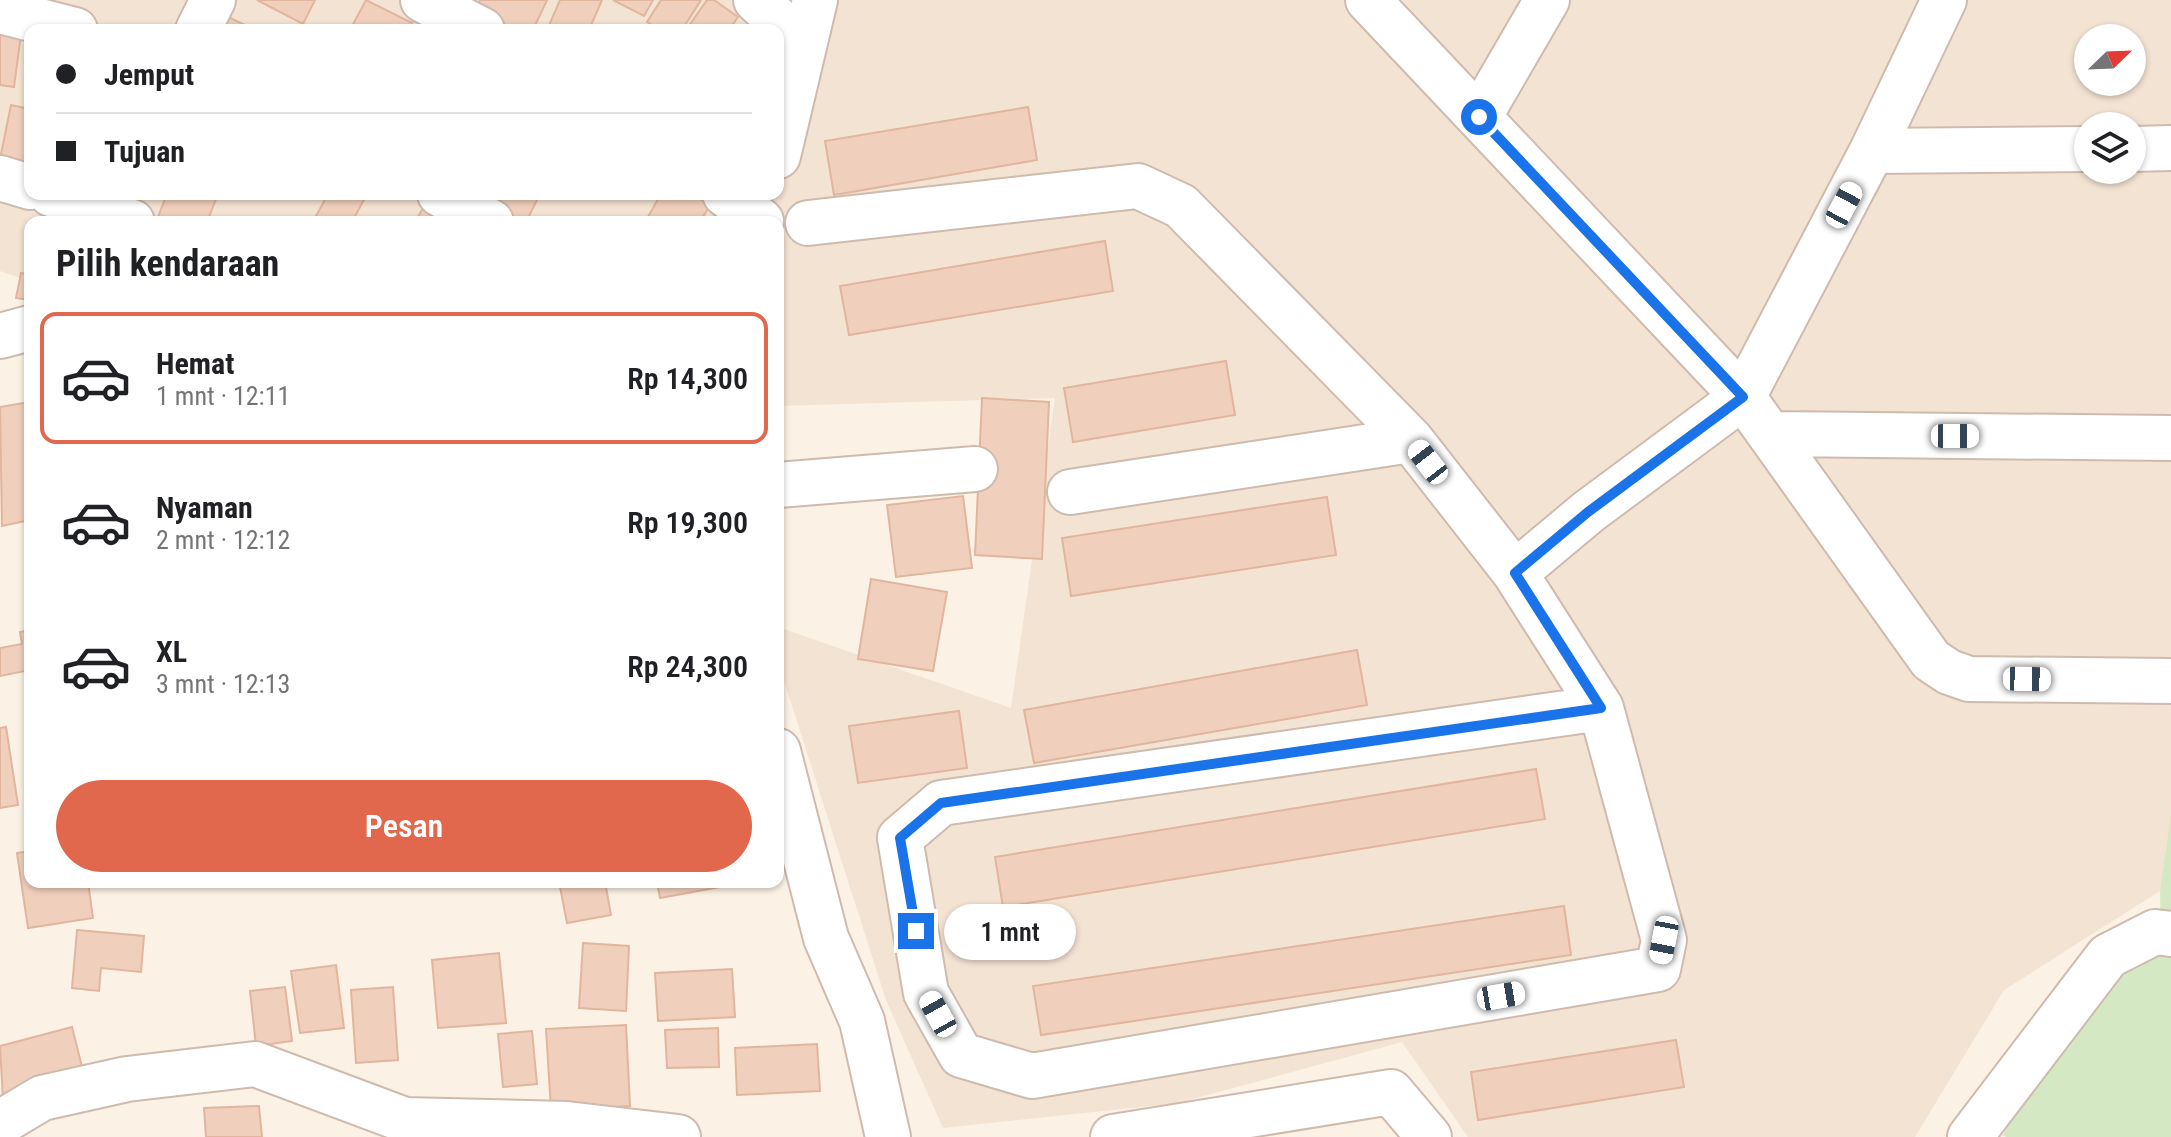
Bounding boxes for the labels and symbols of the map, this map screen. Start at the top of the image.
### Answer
north arrow [2074,24,2146,96]
route start [1461,99,1497,135]
car [1822,178,1866,232]
car [1931,424,1979,448]
car [1404,436,1452,488]
car [2003,667,2051,691]
callout: 1 mnt [944,903,1076,959]
route end [898,913,934,949]
car [1648,914,1680,966]
car [1475,980,1527,1012]
car [916,987,960,1041]

